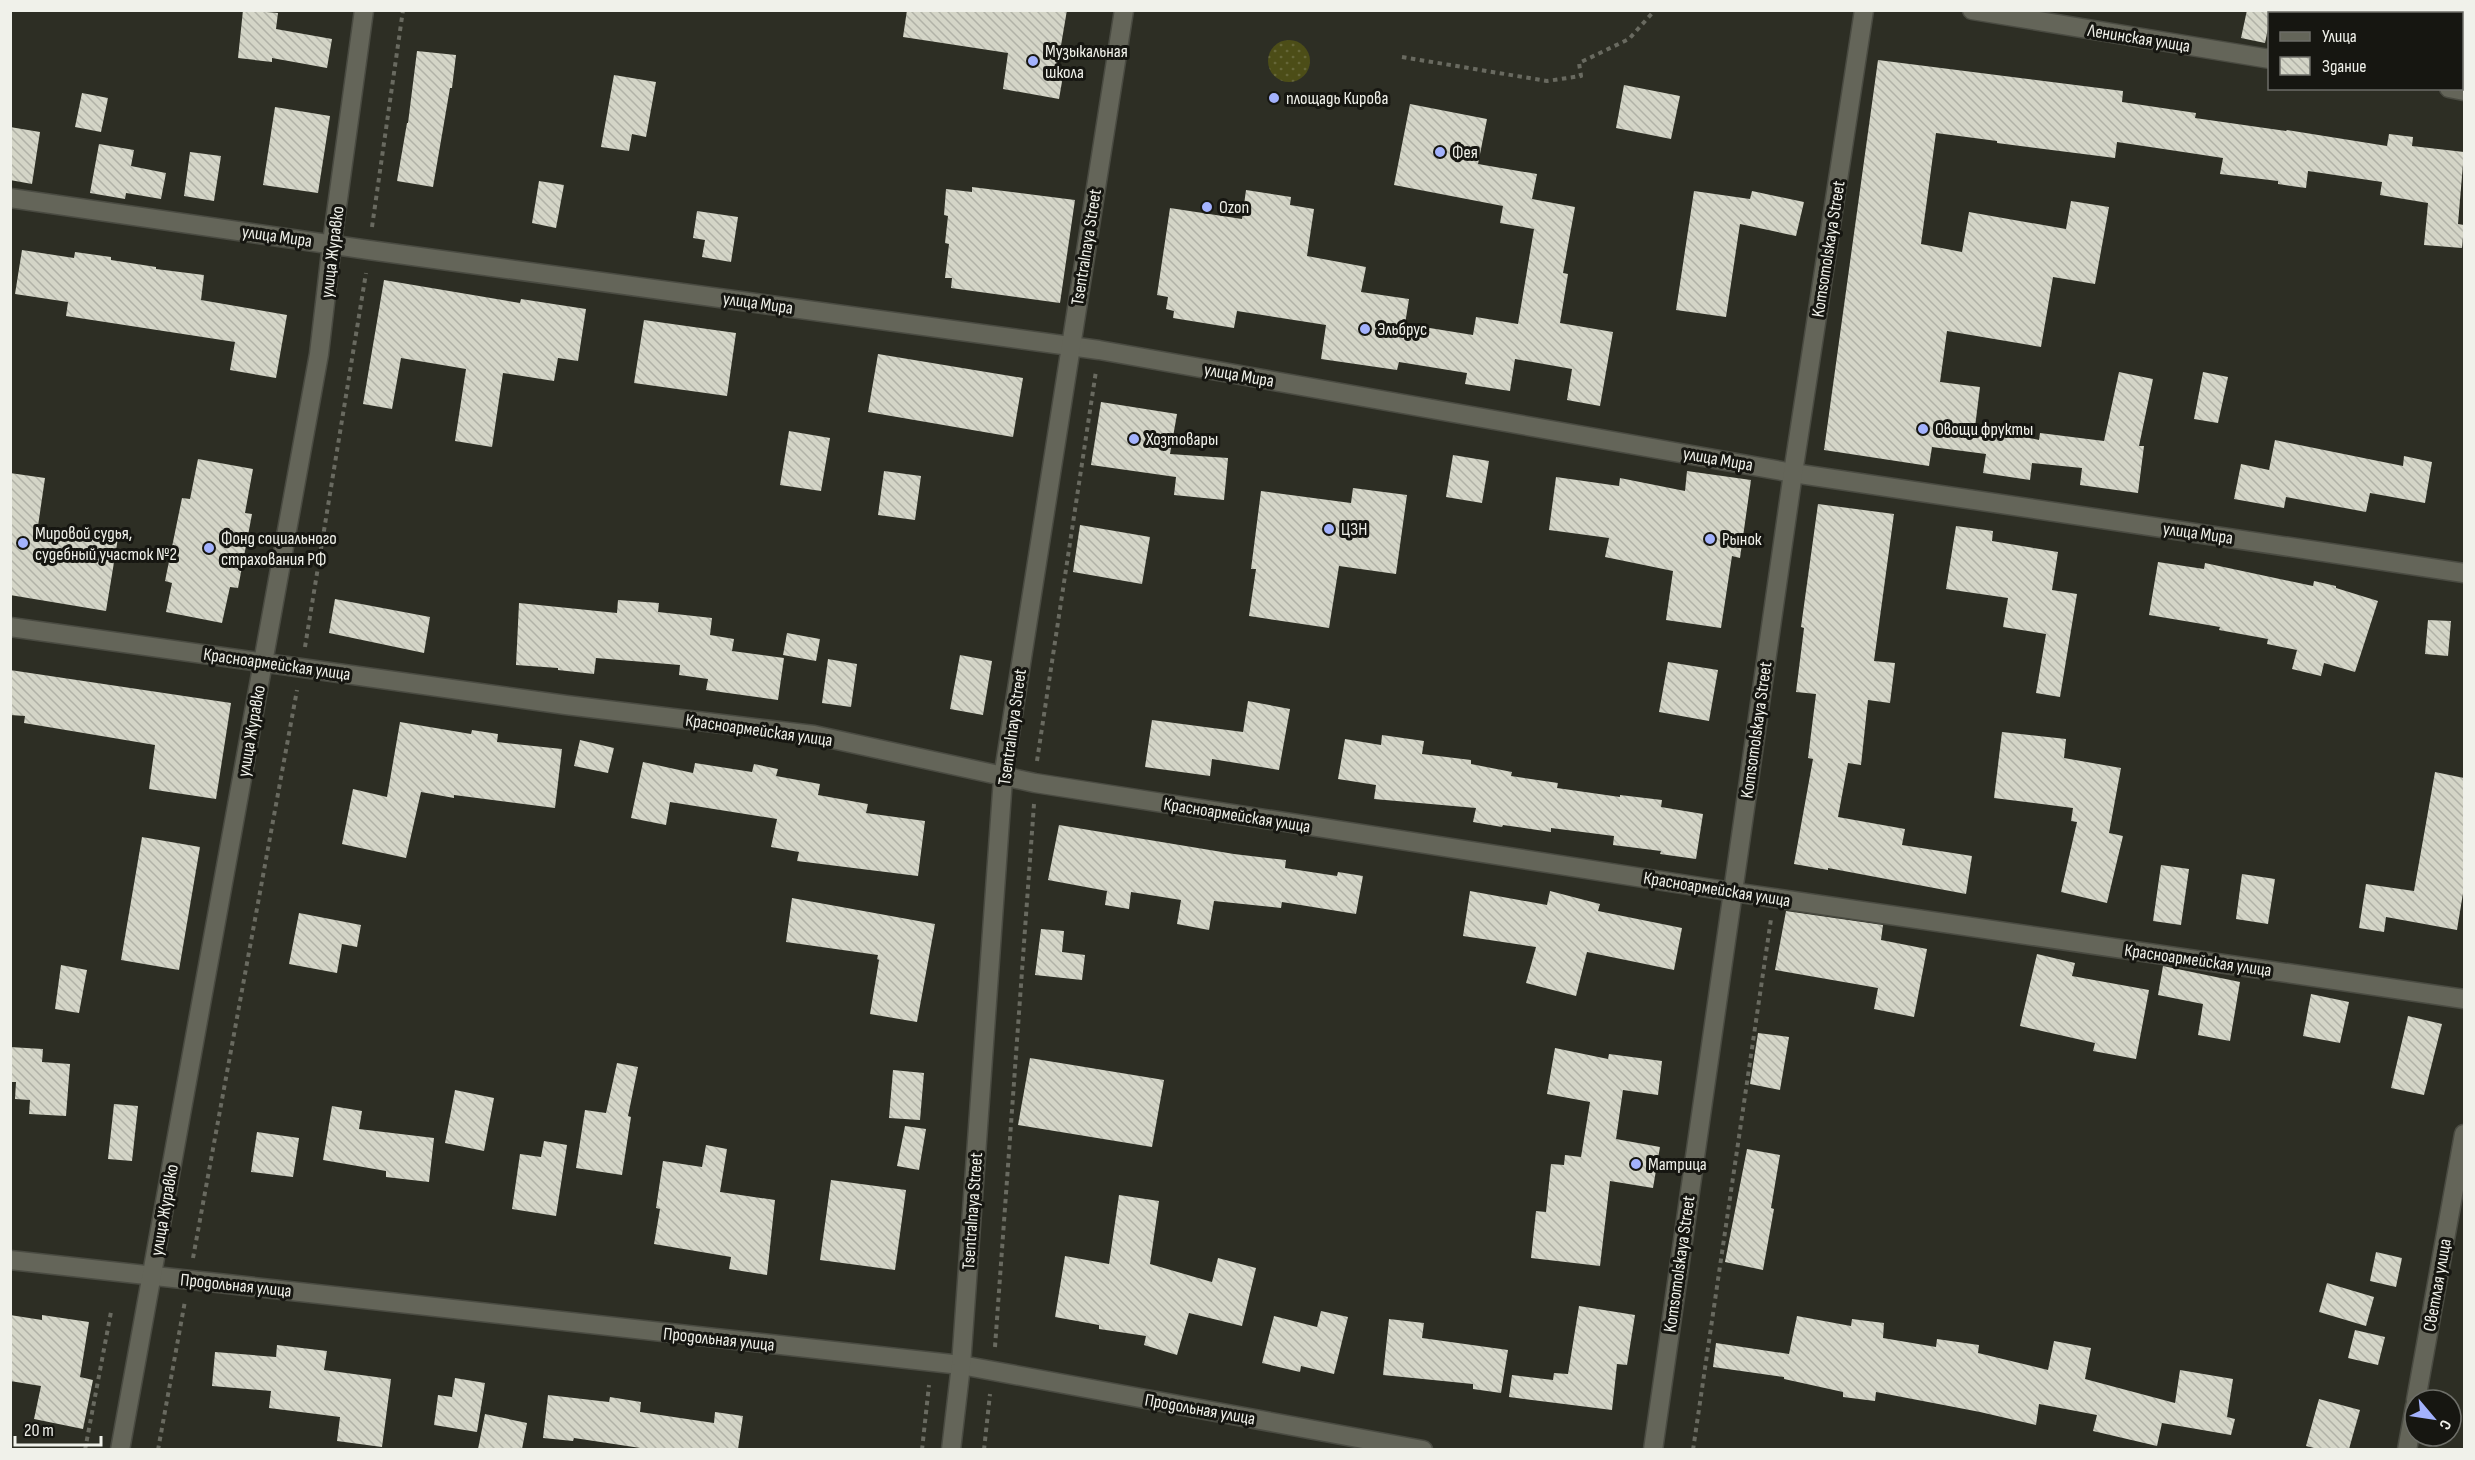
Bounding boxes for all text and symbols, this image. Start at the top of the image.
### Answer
legend [2268,12,2463,90]
street label: Ленинская улица [2085,20,2192,57]
text: Улица [2322,26,2357,47]
place label: Музыкальная школа [1045,41,1128,83]
marker: Музыкальная школа [1026,54,1040,68]
text: Здание [2322,56,2367,77]
place label: площадь Кирова [1286,88,1388,109]
marker: площадь Кирова [1267,91,1281,105]
place label: Фея [1452,142,1478,163]
marker: Фея [1433,145,1447,159]
street label: Komsomolskaya Street [1807,179,1850,319]
street label: Tsentralnaya Street [1067,187,1106,307]
place label: Ozon [1219,197,1249,218]
marker: Ozon [1200,200,1214,214]
street label: улица Журавко [316,205,349,299]
street label: улица Мира [241,221,313,252]
street label: улица Мира [722,288,794,319]
place label: Эльбрус [1377,319,1427,340]
marker: Эльбрус [1358,322,1372,336]
street label: улица Мира [1202,359,1276,392]
place label: Овощи фрукты [1935,419,2033,440]
marker: Овощи фрукты [1916,422,1930,436]
place label: Хозтовары [1145,429,1218,450]
marker: Хозтовары [1127,432,1141,446]
street label: улица Мира [1681,443,1755,476]
street label: улица Мира [2162,518,2234,549]
place label: ЦЗН [1341,519,1367,540]
marker: ЦЗН [1322,522,1336,536]
place label: Мировой судья, судебный участок №2 [35,523,177,565]
place label: Фонд социального страхования РФ [221,528,337,570]
place label: Рынок [1722,529,1762,550]
marker: Рынок [1703,532,1717,546]
marker: Мировой судья, судебный участок №2 [16,536,30,550]
marker: Фонд социального страхования РФ [202,541,216,555]
street label: Красноармейская улица [202,644,352,685]
street label: Komsomolskaya Street [1737,660,1777,800]
street label: Tsentralnaya Street [994,667,1031,787]
street label: улица Журавко [233,684,270,778]
street label: Красноармейская улица [684,710,834,751]
street label: Красноармейская улица [1162,794,1312,837]
street label: Красноармейская улица [1642,868,1792,911]
street label: Красноармейская улица [2123,940,2273,981]
street label: Tsentralnaya Street [958,1151,987,1270]
place label: Матрица [1648,1154,1707,1175]
marker: Матрица [1629,1157,1643,1171]
street label: улица Журавко [146,1163,183,1257]
street label: Komsomolskaya Street [1660,1194,1700,1334]
street label: Светлая улица [2419,1237,2456,1333]
street label: Продольная улица [179,1269,293,1302]
street label: Продольная улица [662,1323,776,1356]
north arrow [2403,1388,2463,1448]
street label: Продольная улица [1143,1389,1257,1430]
scale bar [15,1409,100,1447]
text: С [2435,1416,2455,1433]
text: 20 m [24,1420,54,1441]

